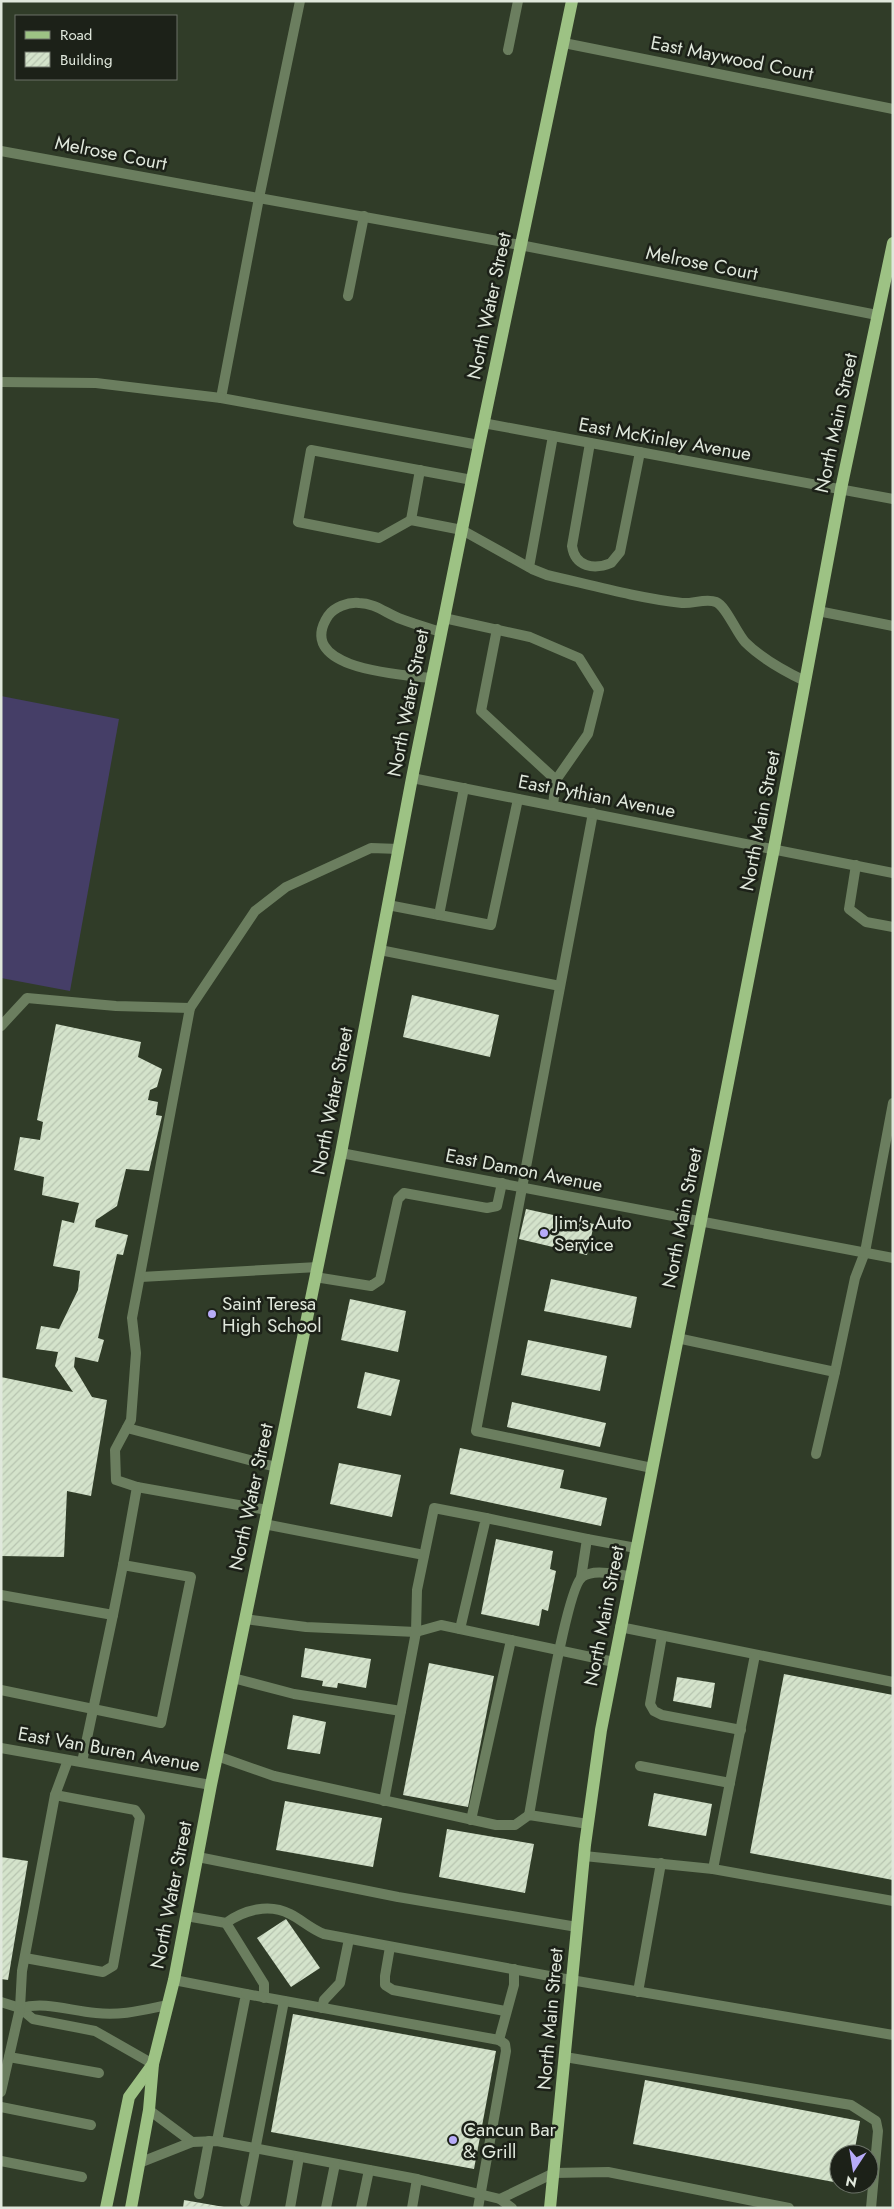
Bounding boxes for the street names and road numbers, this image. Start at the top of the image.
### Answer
street label: East Maywood Court [648,29,816,87]
street label: Melrose Court [53,129,170,177]
street label: North Water Street [460,230,518,382]
street label: Melrose Court [644,239,761,287]
street label: North Main Street [808,350,864,495]
street label: East McKinley Avenue [577,411,754,468]
street label: North Water Street [380,626,436,779]
street label: North Main Street [733,748,787,893]
street label: East Pythian Avenue [516,768,678,825]
street label: North Water Street [304,1024,360,1177]
street label: East Damon Avenue [443,1142,605,1199]
street label: North Main Street [655,1145,709,1290]
street label: North Water Street [222,1421,280,1573]
street label: North Main Street [577,1543,631,1688]
street label: East Van Buren Avenue [16,1720,202,1778]
street label: North Water Street [143,1818,199,1971]
street label: North Main Street [530,1946,570,2091]

